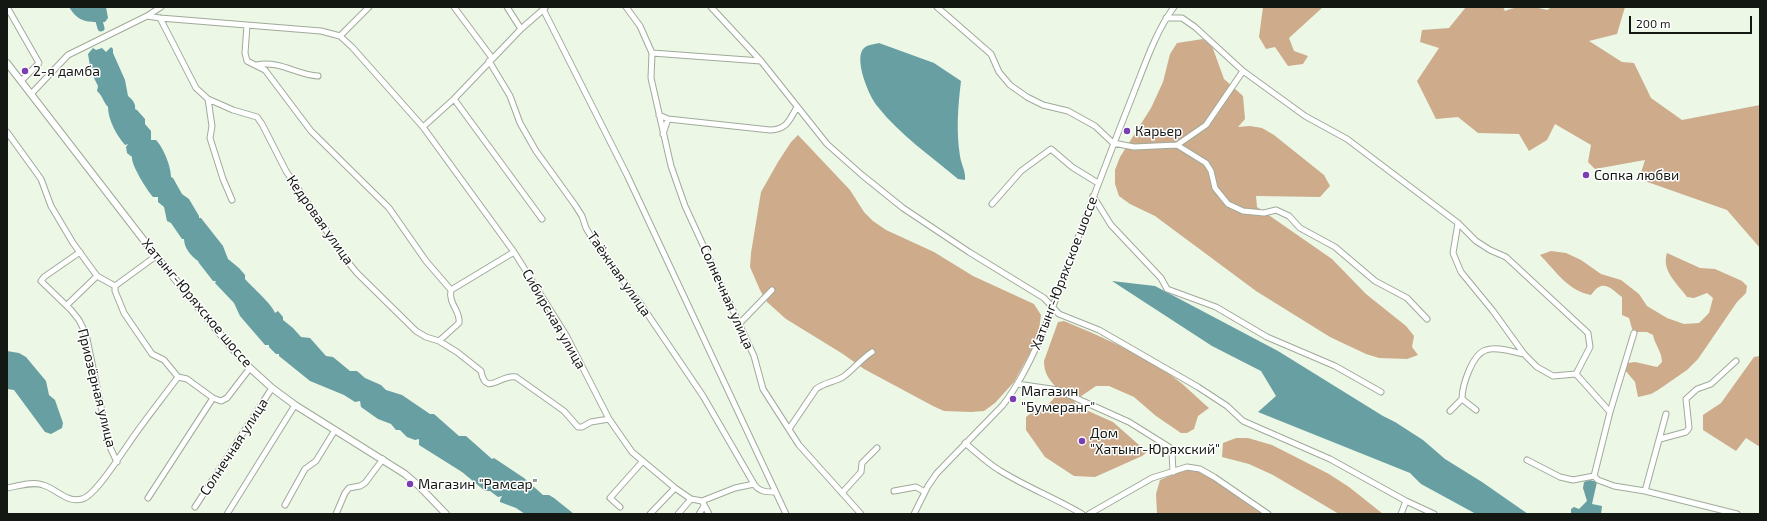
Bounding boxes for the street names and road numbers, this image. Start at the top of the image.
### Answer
street label: Кедровая улица [283,172,357,268]
street label: Хатынг-Юряхское шоссе [1027,194,1101,352]
street label: Таёжная улица [583,228,655,320]
street label: Хатынг-Юряхское шоссе [138,235,256,371]
street label: Солнечная улица [696,242,758,352]
street label: Сибирская улица [519,266,589,372]
street label: Приозёрная улица [74,327,120,449]
street label: Солнечная улица [196,395,272,499]

